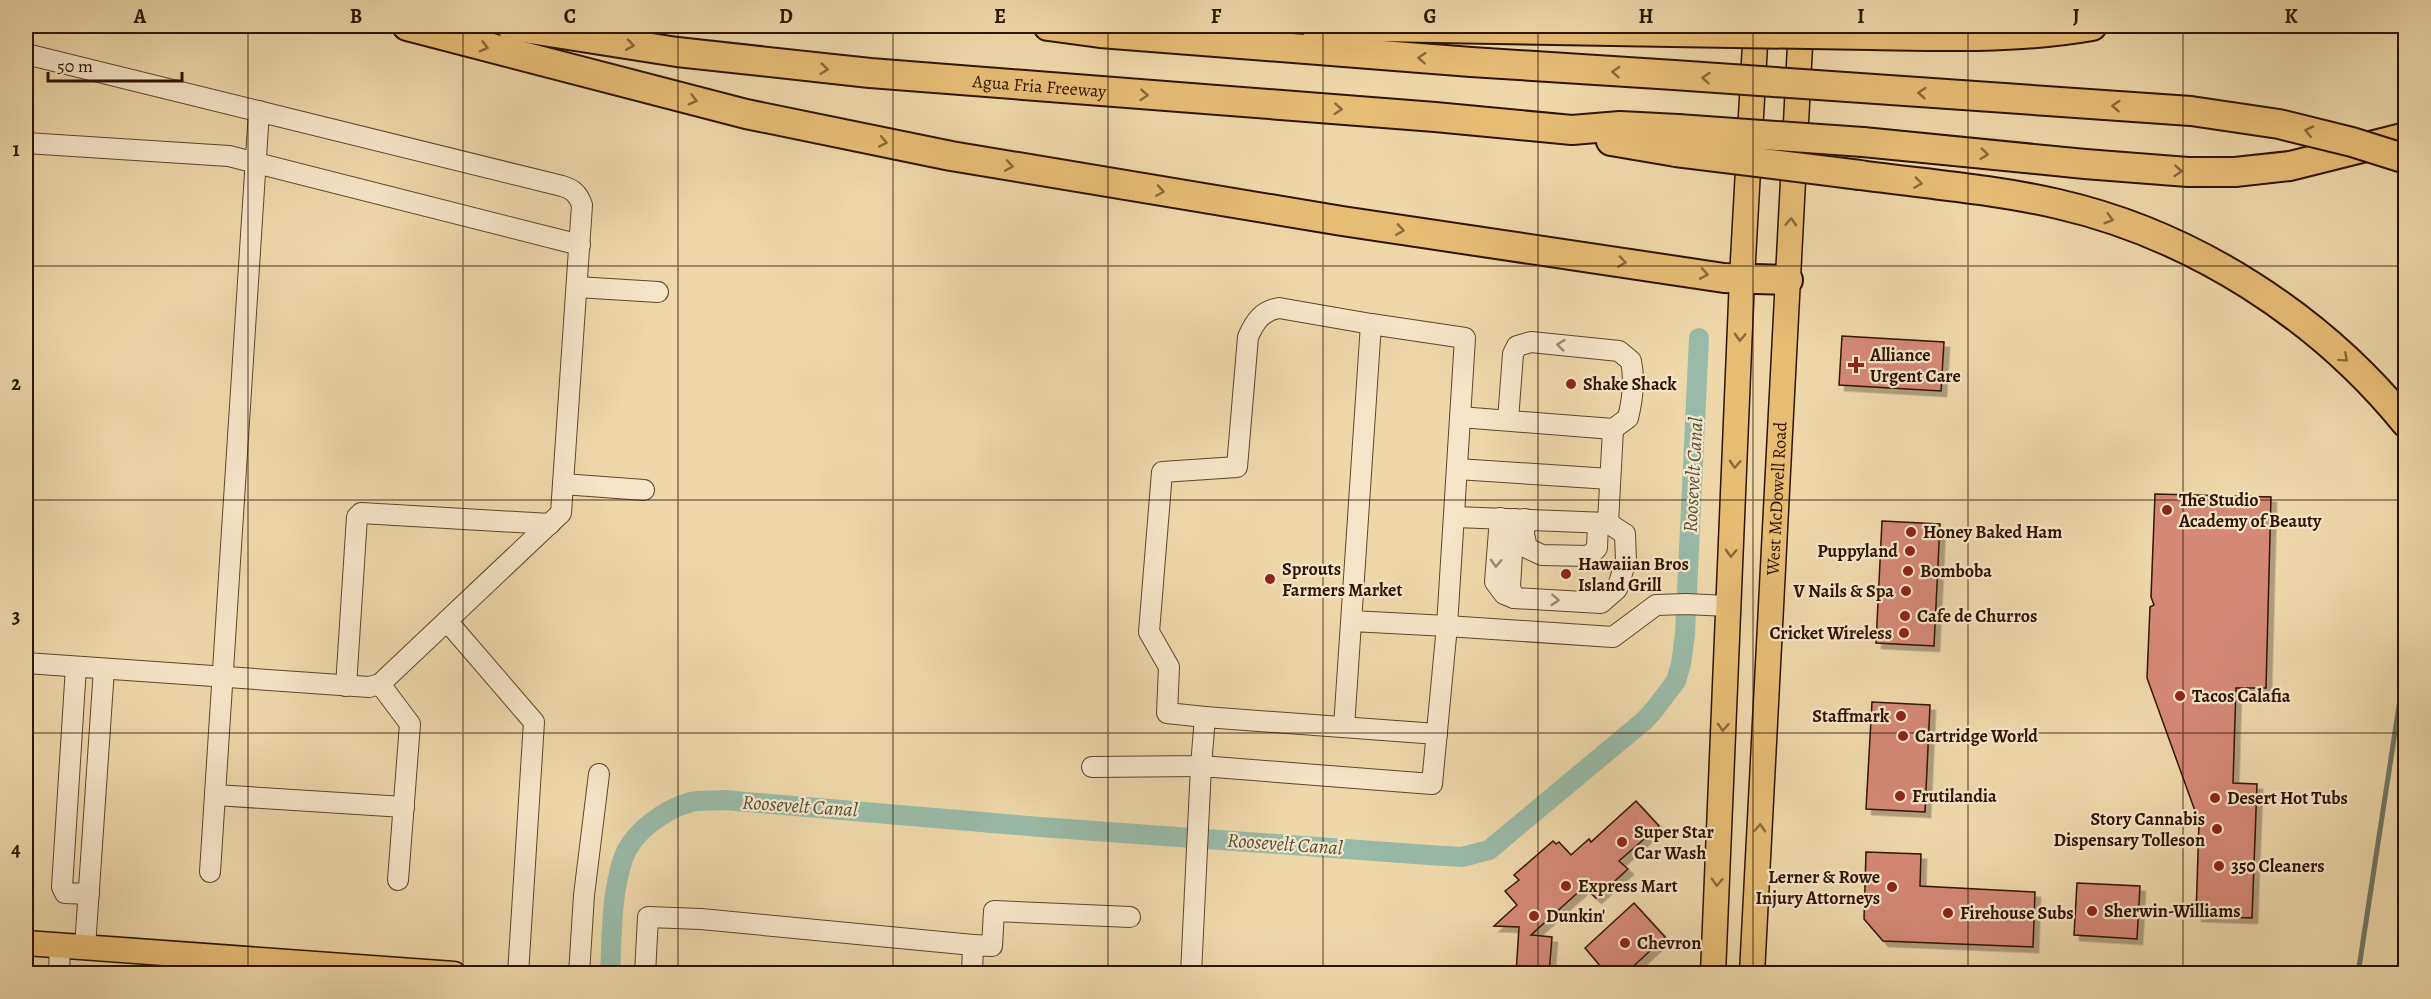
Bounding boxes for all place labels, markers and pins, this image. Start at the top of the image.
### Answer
place label: Alliance Urgent Care [1869,343,1961,388]
marker: Alliance Urgent Care [1847,356,1865,374]
place label: Shake Shack [1583,372,1677,396]
marker: Shake Shack [1564,377,1578,391]
place label: The Studio Academy of Beauty [2178,488,2322,533]
marker: The Studio Academy of Beauty [2160,503,2174,517]
place label: Honey Baked Ham [1923,520,2062,544]
marker: Honey Baked Ham [1904,525,1918,539]
place label: Puppyland [1817,539,1898,563]
marker: Puppyland [1903,544,1917,558]
place label: Hawaiian Bros Island Grill [1578,552,1689,597]
place label: Sprouts Farmers Market [1282,557,1402,602]
place label: Bomboba [1920,559,1992,583]
marker: Bomboba [1901,564,1915,578]
marker: Hawaiian Bros Island Grill [1559,567,1573,581]
marker: Sprouts Farmers Market [1263,572,1277,586]
place label: V Nails & Spa [1793,579,1894,603]
marker: V Nails & Spa [1899,584,1913,598]
place label: Cafe de Churros [1917,604,2037,628]
marker: Cafe de Churros [1898,609,1912,623]
place label: Cricket Wireless [1770,621,1892,645]
marker: Cricket Wireless [1897,626,1911,640]
place label: Tacos Calafia [2192,684,2291,708]
marker: Tacos Calafia [2173,689,2187,703]
place label: Staffmark [1812,704,1890,728]
marker: Staffmark [1894,709,1908,723]
place label: Cartridge World [1915,724,2038,748]
marker: Cartridge World [1896,729,1910,743]
place label: Frutilandia [1912,784,1997,808]
place label: Desert Hot Tubs [2227,786,2348,810]
marker: Frutilandia [1893,789,1907,803]
marker: Desert Hot Tubs [2208,791,2222,805]
place label: Story Cannabis Dispensary Tolleson [2054,807,2205,852]
place label: Super Star Car Wash [1634,820,1714,865]
marker: Story Cannabis Dispensary Tolleson [2210,822,2224,836]
marker: Super Star Car Wash [1615,835,1629,849]
place label: 350 Cleaners [2231,854,2325,878]
marker: 350 Cleaners [2212,859,2226,873]
place label: Lerner & Rowe Injury Attorneys [1756,865,1880,910]
place label: Express Mart [1578,874,1678,898]
marker: Express Mart [1559,879,1573,893]
marker: Lerner & Rowe Injury Attorneys [1885,880,1899,894]
place label: Sherwin-Williams [2104,899,2241,923]
place label: Firehouse Subs [1960,901,2074,925]
place label: Dunkin' [1546,904,1605,928]
marker: Sherwin-Williams [2085,904,2099,918]
marker: Firehouse Subs [1941,906,1955,920]
marker: Dunkin' [1527,909,1541,923]
place label: Chevron [1637,931,1701,955]
marker: Chevron [1618,936,1632,950]

